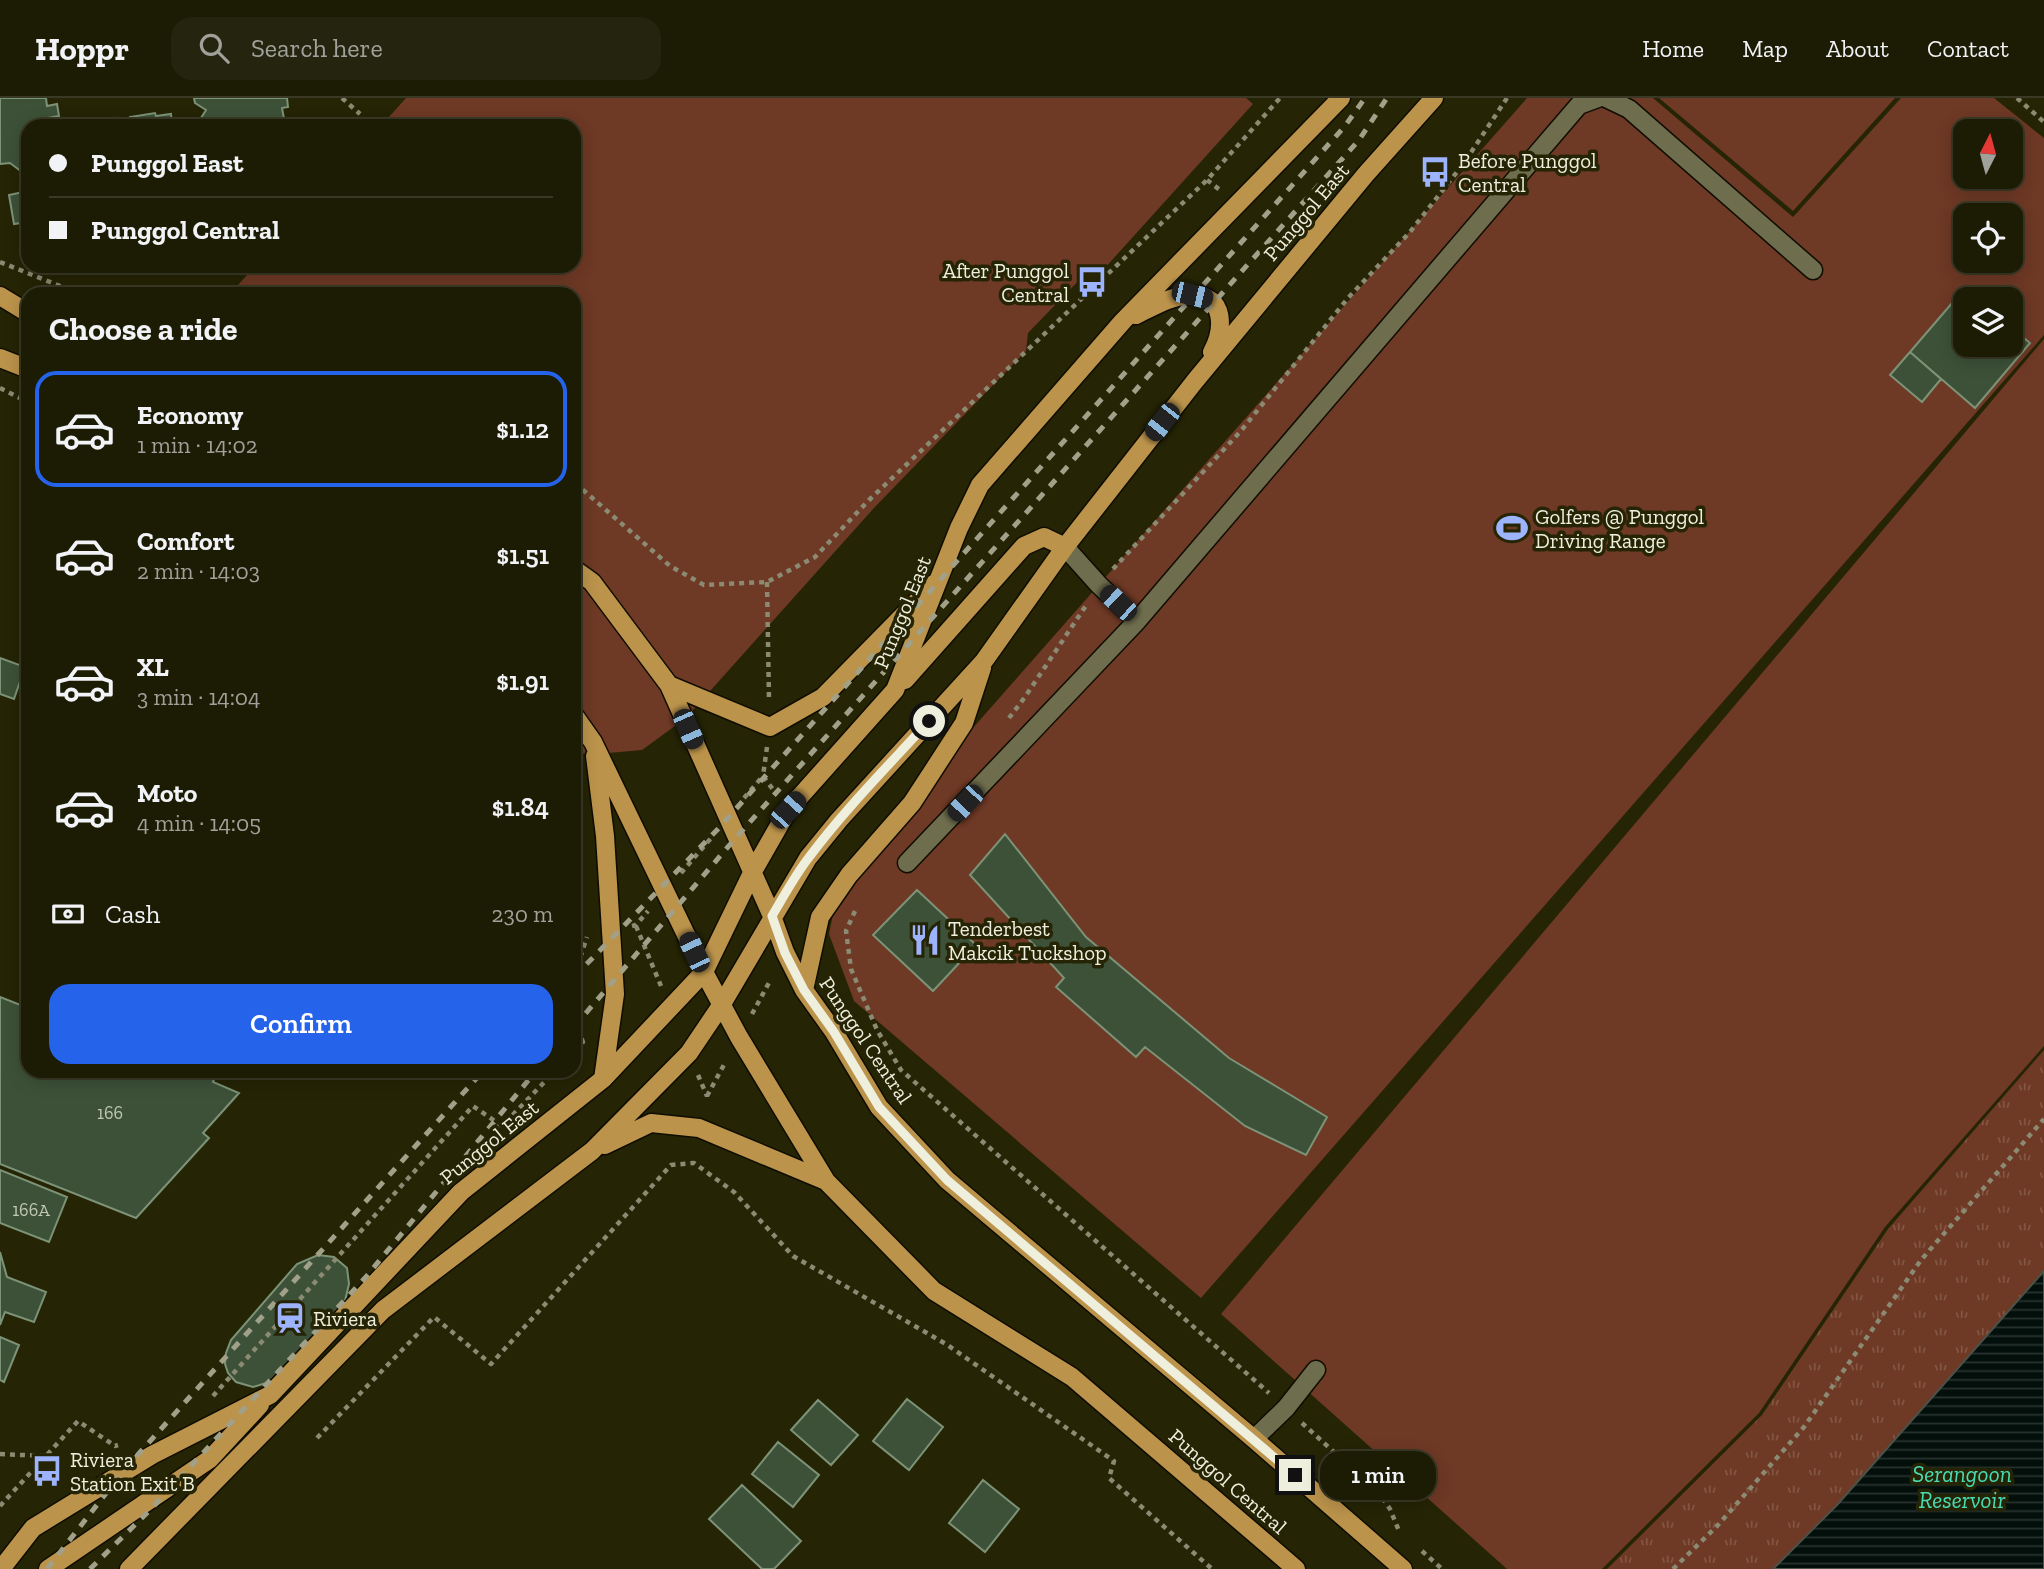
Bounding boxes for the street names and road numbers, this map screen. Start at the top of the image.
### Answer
street label: Punggol East [1258,158,1354,266]
street label: Punggol East [868,552,936,672]
street label: Punggol Central [814,972,918,1109]
street label: Punggol East [435,1095,543,1189]
street label: Punggol Central [1164,1423,1292,1539]

